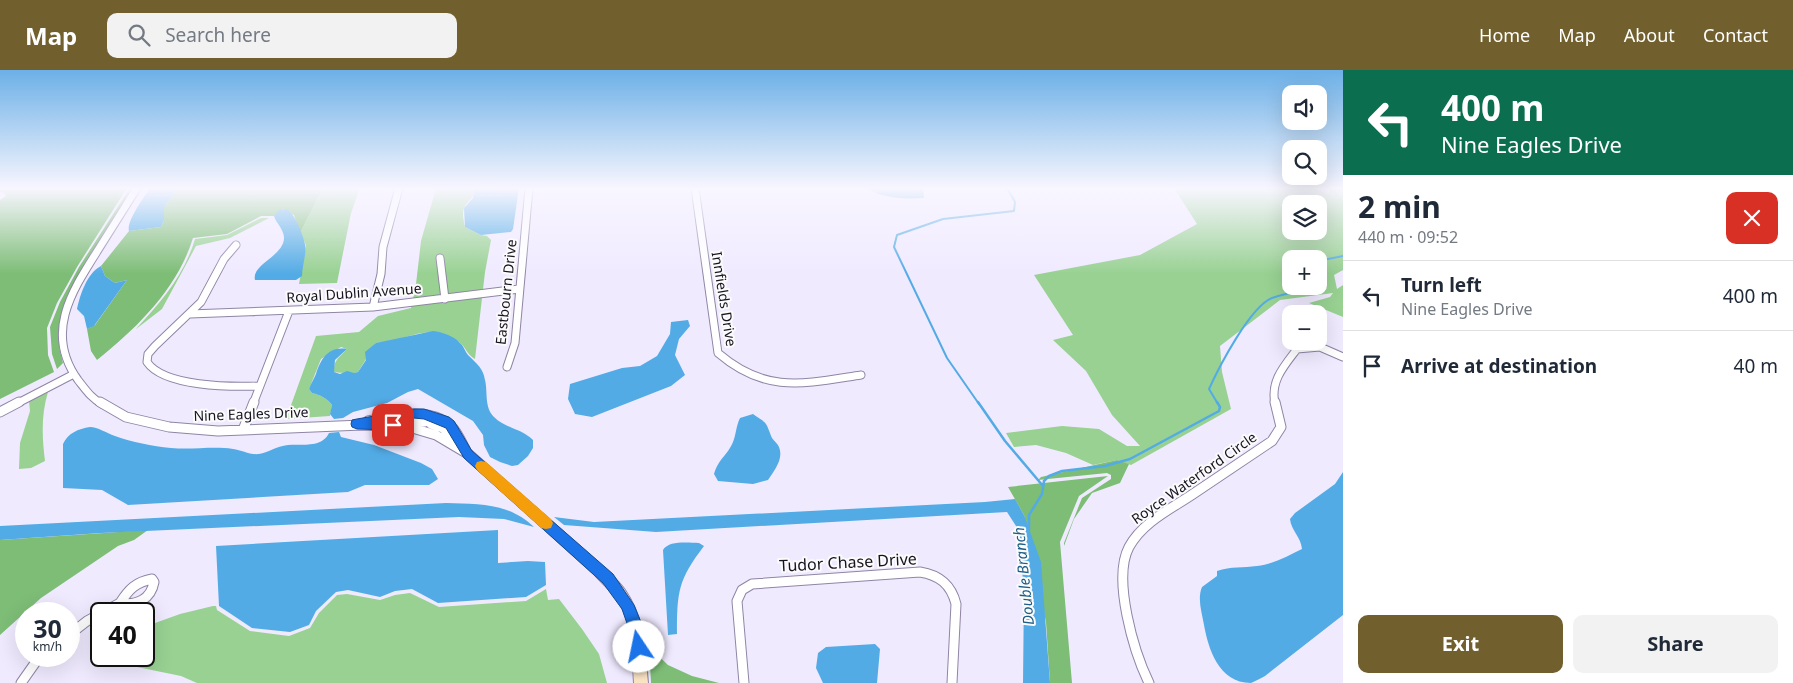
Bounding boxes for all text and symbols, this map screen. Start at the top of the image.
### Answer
search box [107,13,457,58]
text: Map [25,19,77,52]
icon: search [125,21,153,49]
text: Search here [165,22,271,48]
text: Home [1479,23,1530,47]
text: Map [1558,23,1596,47]
text: About [1624,23,1675,47]
text: Contact [1703,23,1768,47]
text: 400 m [1441,84,1544,131]
map controls [1282,85,1327,350]
button: sound [1282,85,1327,130]
icon: left [1358,90,1423,155]
text: Nine Eagles Drive [1441,129,1622,159]
button: search [1282,140,1327,185]
text: 2 min [1358,186,1441,227]
button: close [1726,192,1778,244]
button: layers [1282,195,1327,240]
text: 440 m · 09:52 [1358,226,1458,248]
street label: Eastbourn Drive [491,238,520,346]
street label: Innfields Drive [708,250,741,348]
button: + [1282,250,1327,295]
text: Turn left [1401,272,1482,298]
street label: Royal Dublin Avenue [286,278,422,307]
icon: left [1358,282,1386,310]
text: 400 m [1723,283,1778,309]
text: Nine Eagles Drive [1401,298,1533,320]
button: − [1282,305,1327,350]
icon: arrive [1358,352,1386,380]
text: Arrive at destination [1401,353,1597,379]
text: 40 m [1734,353,1778,379]
street label: Nine Eagles Drive [193,402,309,425]
pin [372,404,414,446]
icon: arrive [379,411,407,439]
street label: Royce Waterford Circle [1127,427,1260,528]
water label: Double Branch [1008,526,1038,626]
street label: Tudor Chase Drive [779,547,917,577]
speed limit sign: 40 [90,602,155,667]
text: 30 [33,611,62,645]
button: Exit [1358,615,1563,673]
button: Share [1573,615,1778,673]
position arrow [612,620,664,672]
text: km/h [33,638,62,655]

